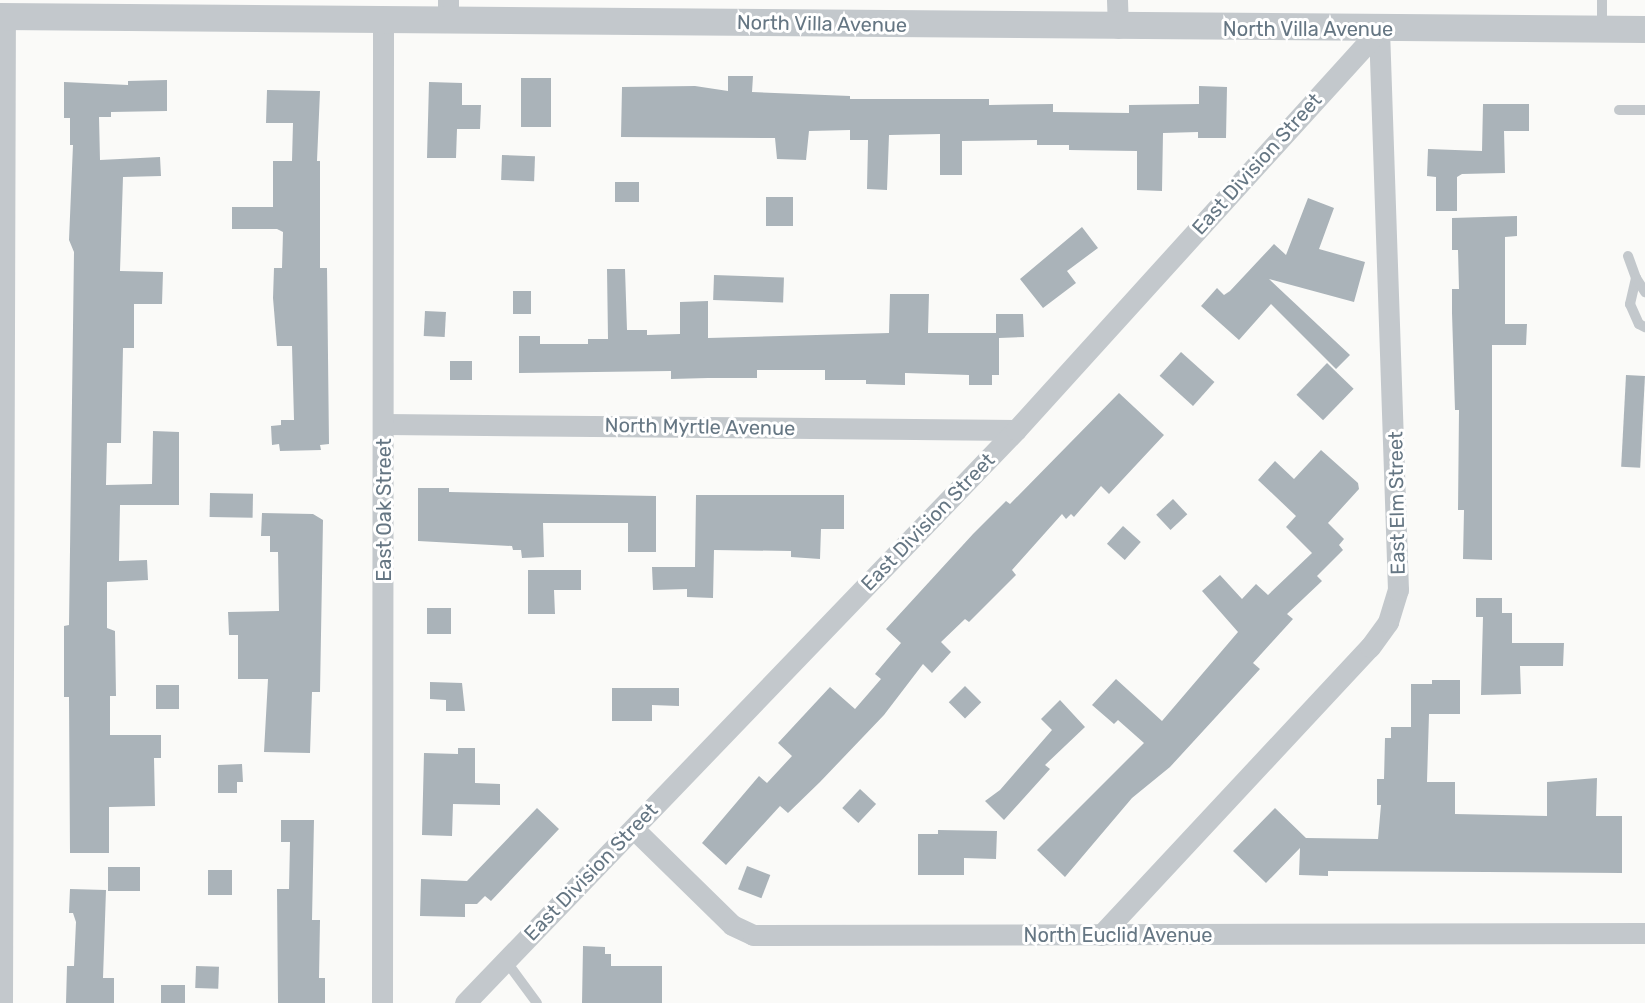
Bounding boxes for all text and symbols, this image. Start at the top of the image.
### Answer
street label: North Villa Avenue [736,11,908,37]
street label: North Villa Avenue [1222,17,1394,41]
street label: East Division Street [1187,88,1327,240]
street label: North Myrtle Avenue [604,413,796,441]
street label: East Elm Street [1384,431,1410,575]
street label: East Oak Street [372,438,396,582]
street label: East Division Street [856,448,1000,596]
street label: East Division Street [519,798,663,946]
street label: North Euclid Avenue [1023,923,1213,947]

